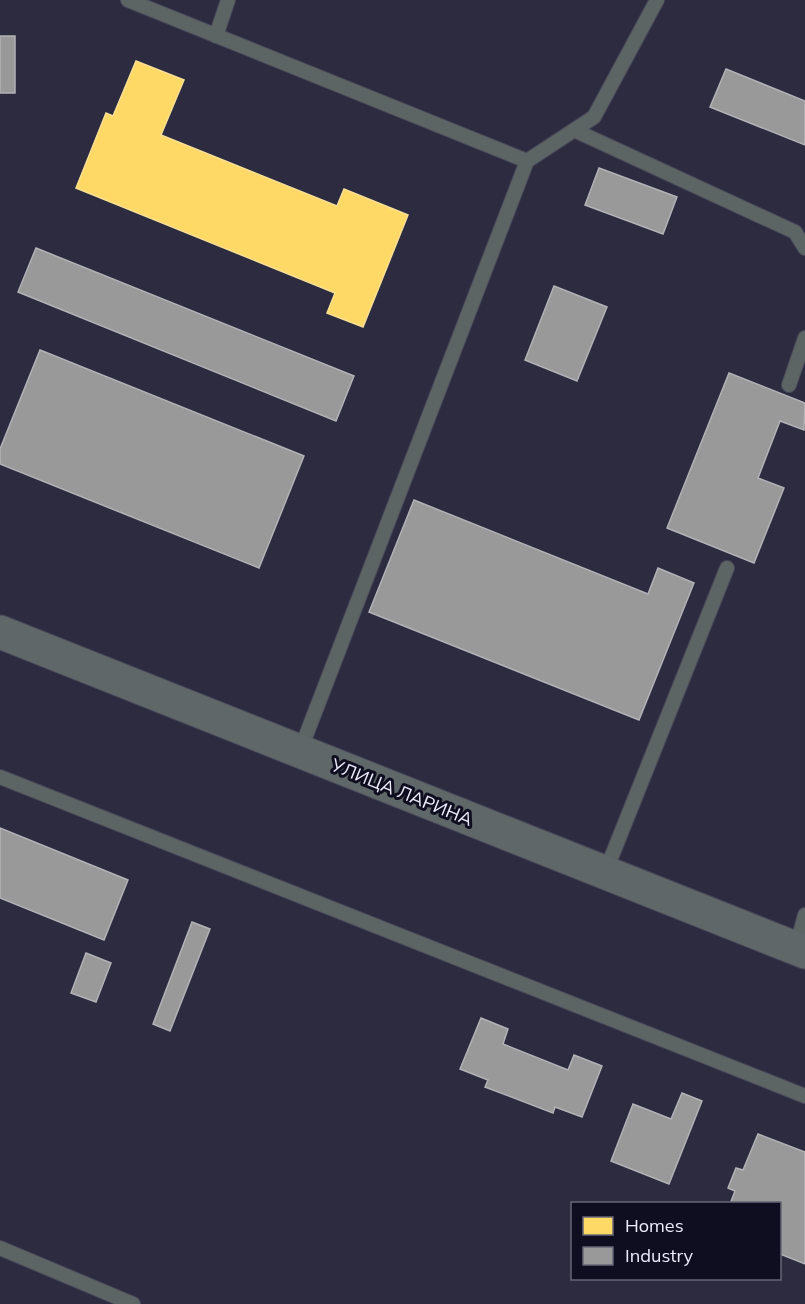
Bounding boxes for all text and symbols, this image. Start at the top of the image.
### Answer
street label: УЛИЦА ЛАРИНА [327,753,476,831]
legend [571,1202,781,1280]
text: Homes [625,1214,684,1237]
text: Industry [625,1244,694,1267]

